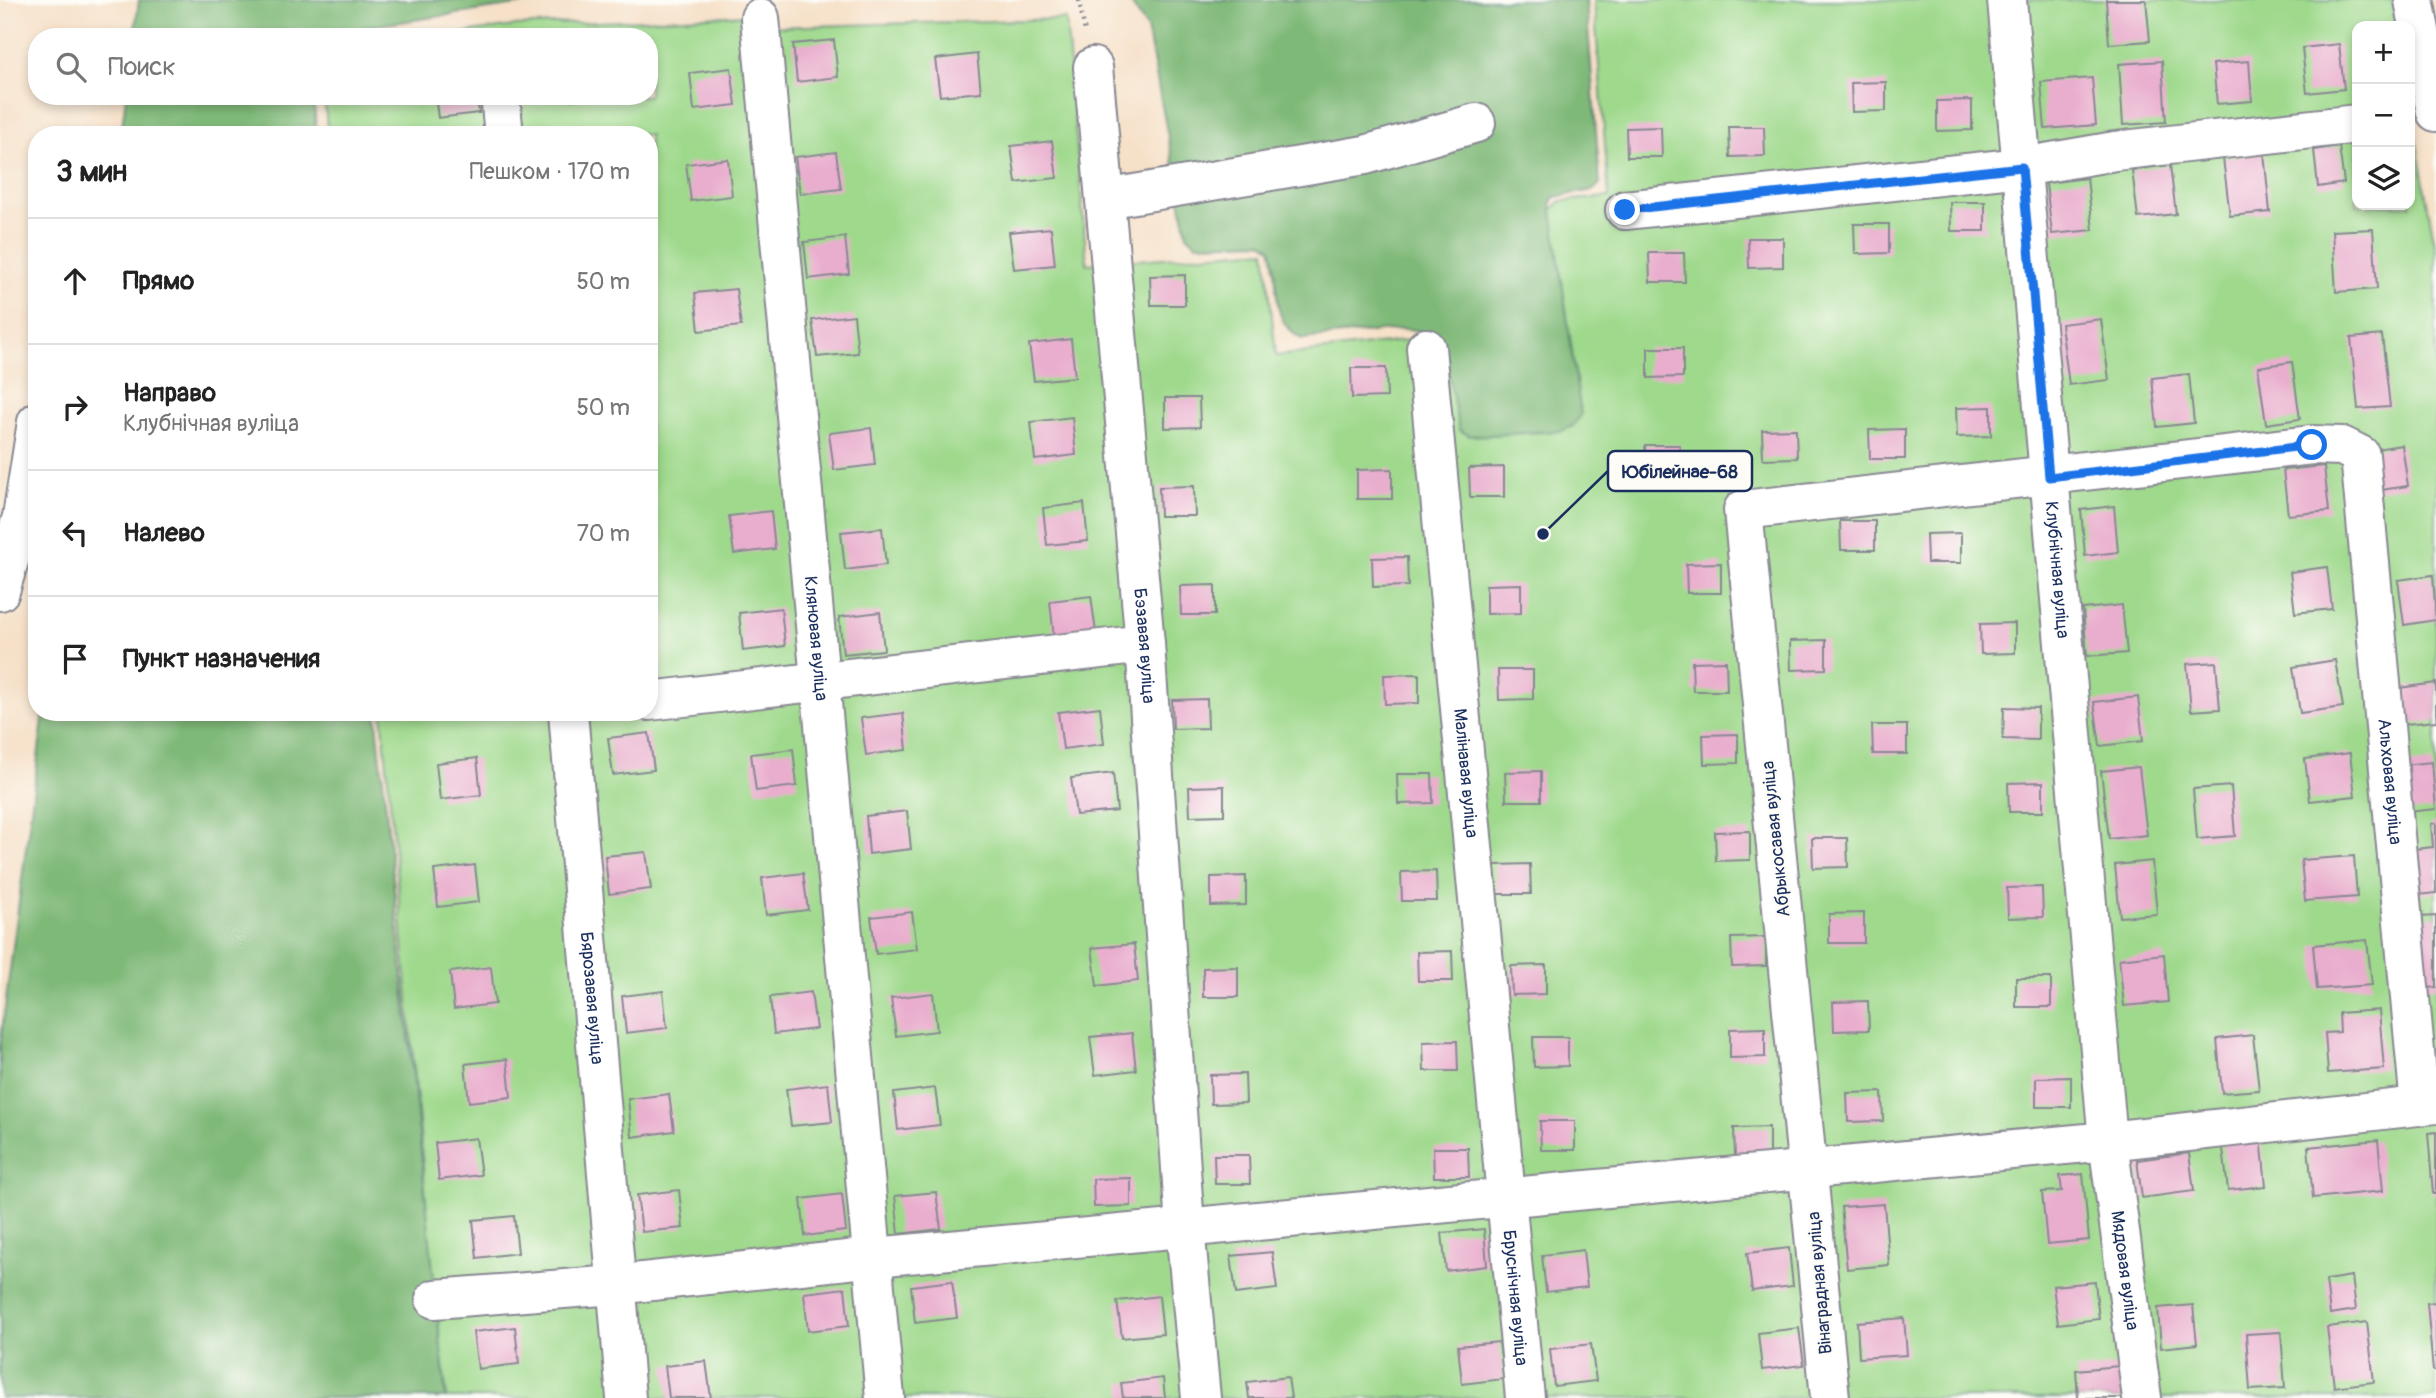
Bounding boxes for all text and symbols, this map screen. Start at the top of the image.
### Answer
map controls [2352,21,2415,210]
button: + [2352,21,2415,84]
search box [28,28,658,105]
icon: search [52,48,90,86]
text: Поиск [108,51,176,83]
button: − [2352,84,2415,147]
button: layers [2352,147,2415,210]
text: 3 мин [56,153,127,190]
text: Пешком · 170 m [470,157,630,186]
route end [1609,194,1640,225]
icon: ahead [56,262,94,300]
text: Прямо [123,265,194,297]
text: 50 m [576,267,630,296]
text: Направо [123,377,216,409]
icon: right [56,388,94,426]
text: 50 m [576,393,630,422]
text: Клубнічная вуліца [123,409,299,438]
route start [2296,429,2327,460]
callout: Юбілейнае-68 [1608,451,1752,491]
text: Юбілейнае-68 [1621,460,1738,484]
street label: Клубнічная вуліца [2040,500,2075,639]
icon: left [56,514,94,552]
text: Налево [123,517,205,549]
text: 70 m [577,519,630,548]
street label: Кляновая вуліца [799,575,833,702]
street label: Бэзавая вуліца [1128,587,1161,704]
icon: arrive [56,640,94,678]
text: Пункт назначения [123,643,320,675]
street label: Малінавая вуліца [1449,707,1484,839]
street label: Альховая вуліца [2373,717,2407,846]
street label: Абрыкосавая вуліца [1756,760,1796,918]
street label: Бярозавая вуліца [575,931,609,1065]
street label: Мядовая вуліца [2106,1209,2144,1332]
street label: Вінаградная вуліца [1802,1211,1838,1355]
street label: Бруснічная вуліца [1498,1229,1533,1367]

